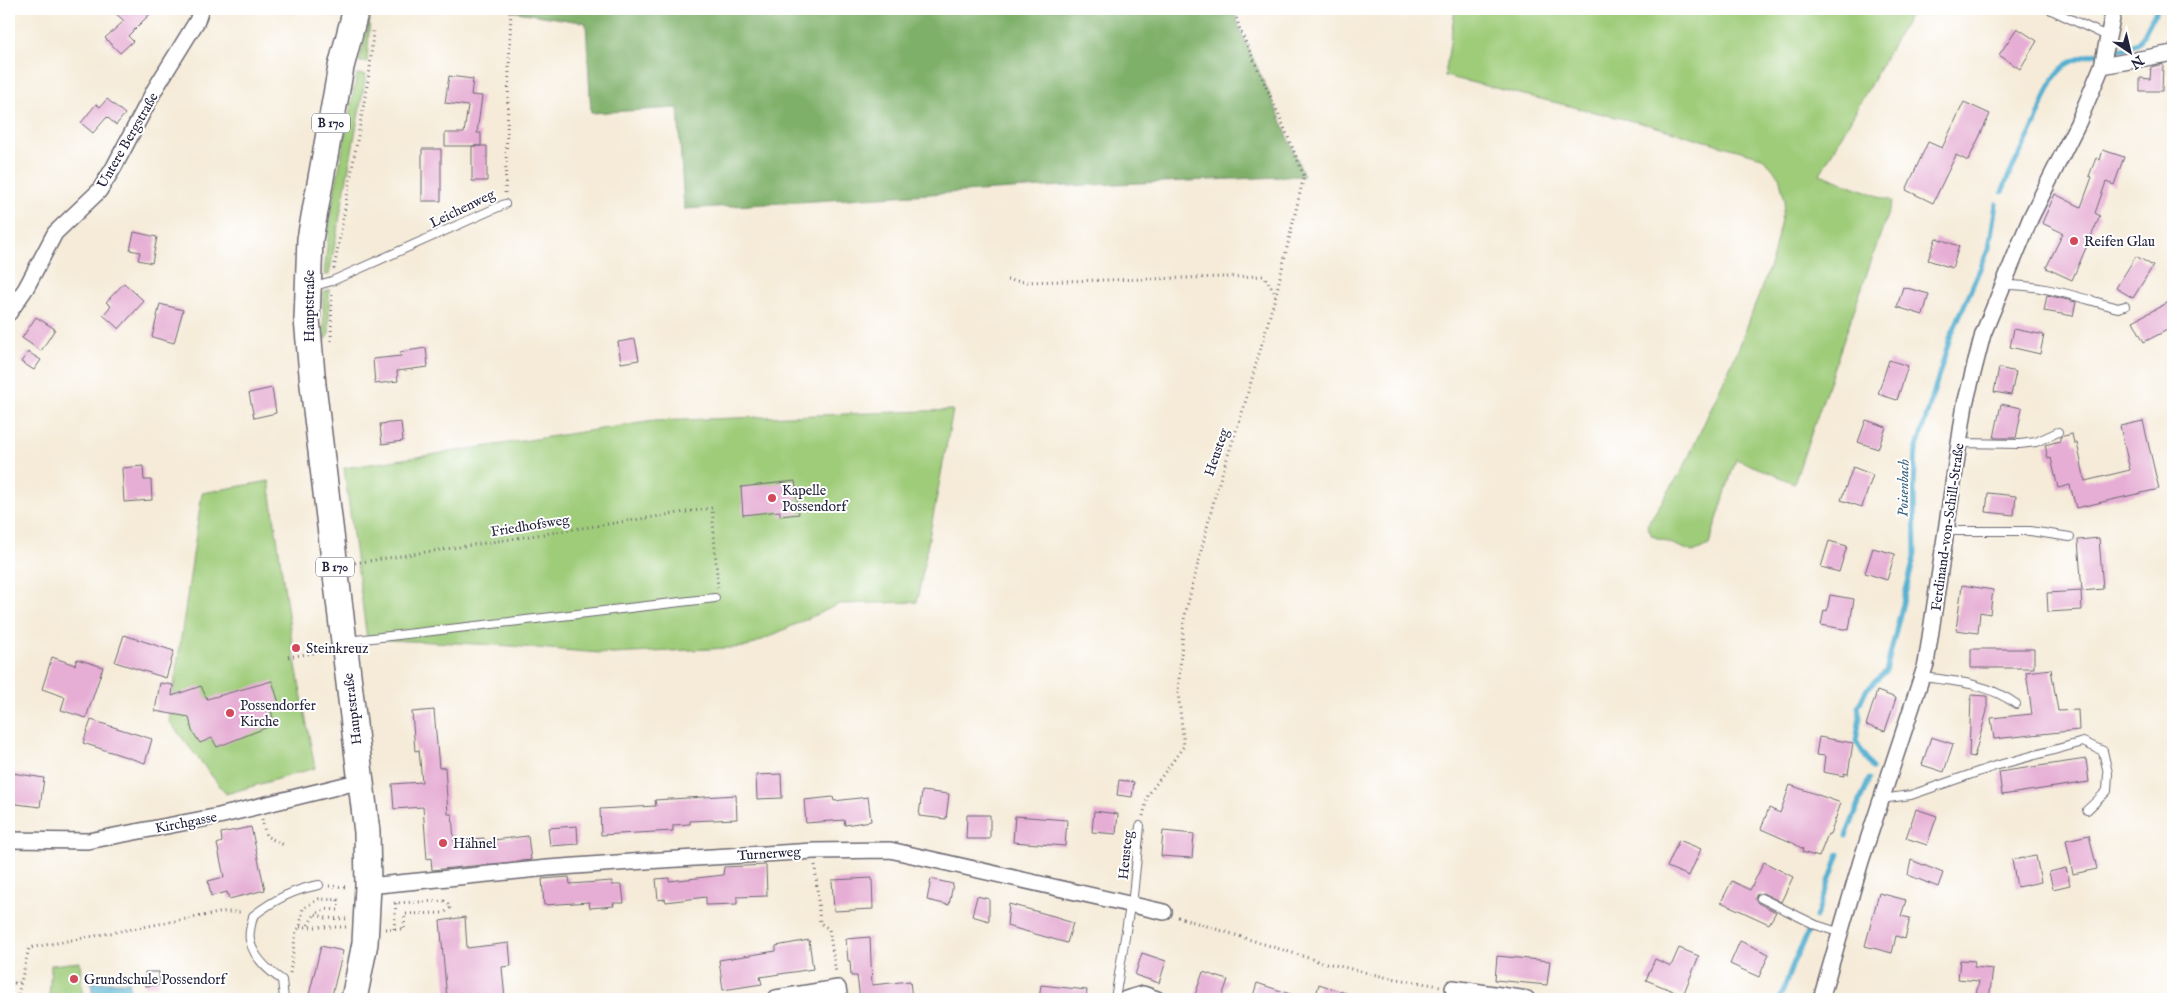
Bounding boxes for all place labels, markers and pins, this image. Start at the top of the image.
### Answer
place label: Reifen Glau [2084,233,2155,251]
marker: Reifen Glau [2068,235,2080,247]
place label: Kapelle Possendorf [782,482,849,516]
marker: Kapelle Possendorf [766,492,778,504]
place label: Steinkreuz [306,640,369,658]
marker: Steinkreuz [290,642,302,654]
place label: Possendorfer Kirche [240,697,316,731]
marker: Possendorfer Kirche [224,707,236,719]
place label: Hähnel [453,835,496,853]
marker: Hähnel [437,837,449,849]
place label: Grundschule Possendorf [84,971,228,989]
marker: Grundschule Possendorf [68,973,80,985]

